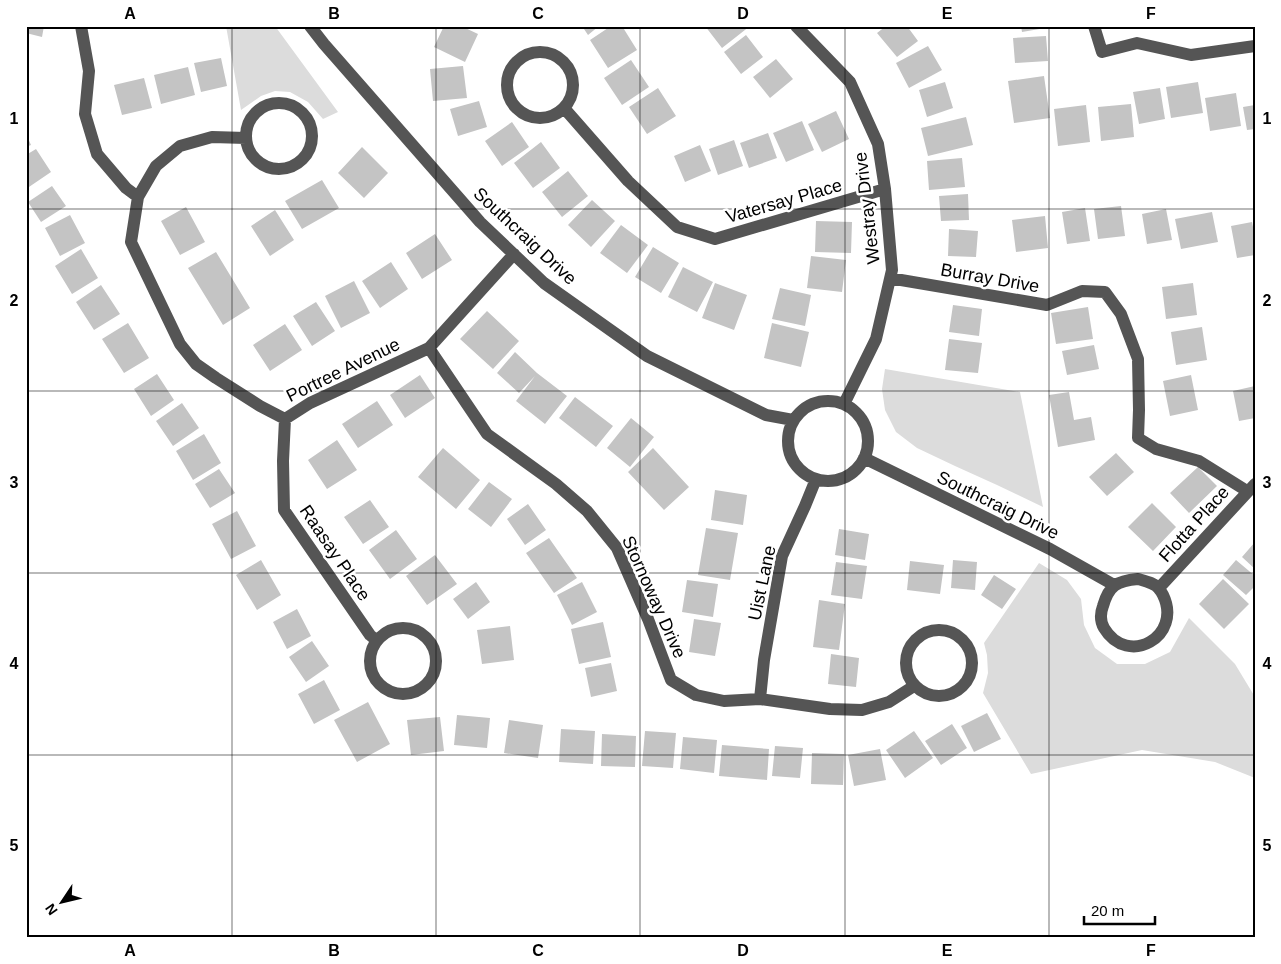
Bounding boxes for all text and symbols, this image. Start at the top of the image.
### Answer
text: A [124,5,136,22]
text: B [328,5,340,22]
text: C [532,5,544,22]
text: D [737,5,749,22]
text: E [942,5,953,22]
text: F [1146,5,1156,22]
text: 1 [10,110,19,127]
text: 1 [1263,110,1272,127]
street label: Westray Drive [850,151,884,265]
street label: Vatersay Place [724,175,844,227]
street label: Southcraig Drive [470,183,580,289]
street label: Burray Drive [939,259,1041,297]
text: 2 [10,292,19,309]
text: 2 [1263,292,1272,309]
street label: Portree Avenue [283,334,403,406]
street label: Southcraig Drive [934,467,1062,543]
text: 3 [10,474,19,491]
text: 3 [1263,474,1272,491]
street label: Flotta Place [1155,482,1233,566]
street label: Raasay Place [296,501,374,605]
street label: Stornoway Drive [618,533,690,661]
street label: Uist Lane [744,544,780,622]
text: 4 [10,655,19,672]
text: 4 [1263,655,1272,672]
text: 5 [10,837,19,854]
text: 5 [1263,837,1272,854]
north arrow [38,876,88,926]
scale bar [1084,894,1155,926]
text: N [42,901,61,918]
text: 20 m [1091,902,1124,919]
text: A [124,942,136,959]
text: B [328,942,340,959]
text: C [532,942,544,959]
text: D [737,942,749,959]
text: E [942,942,953,959]
text: F [1146,942,1156,959]

